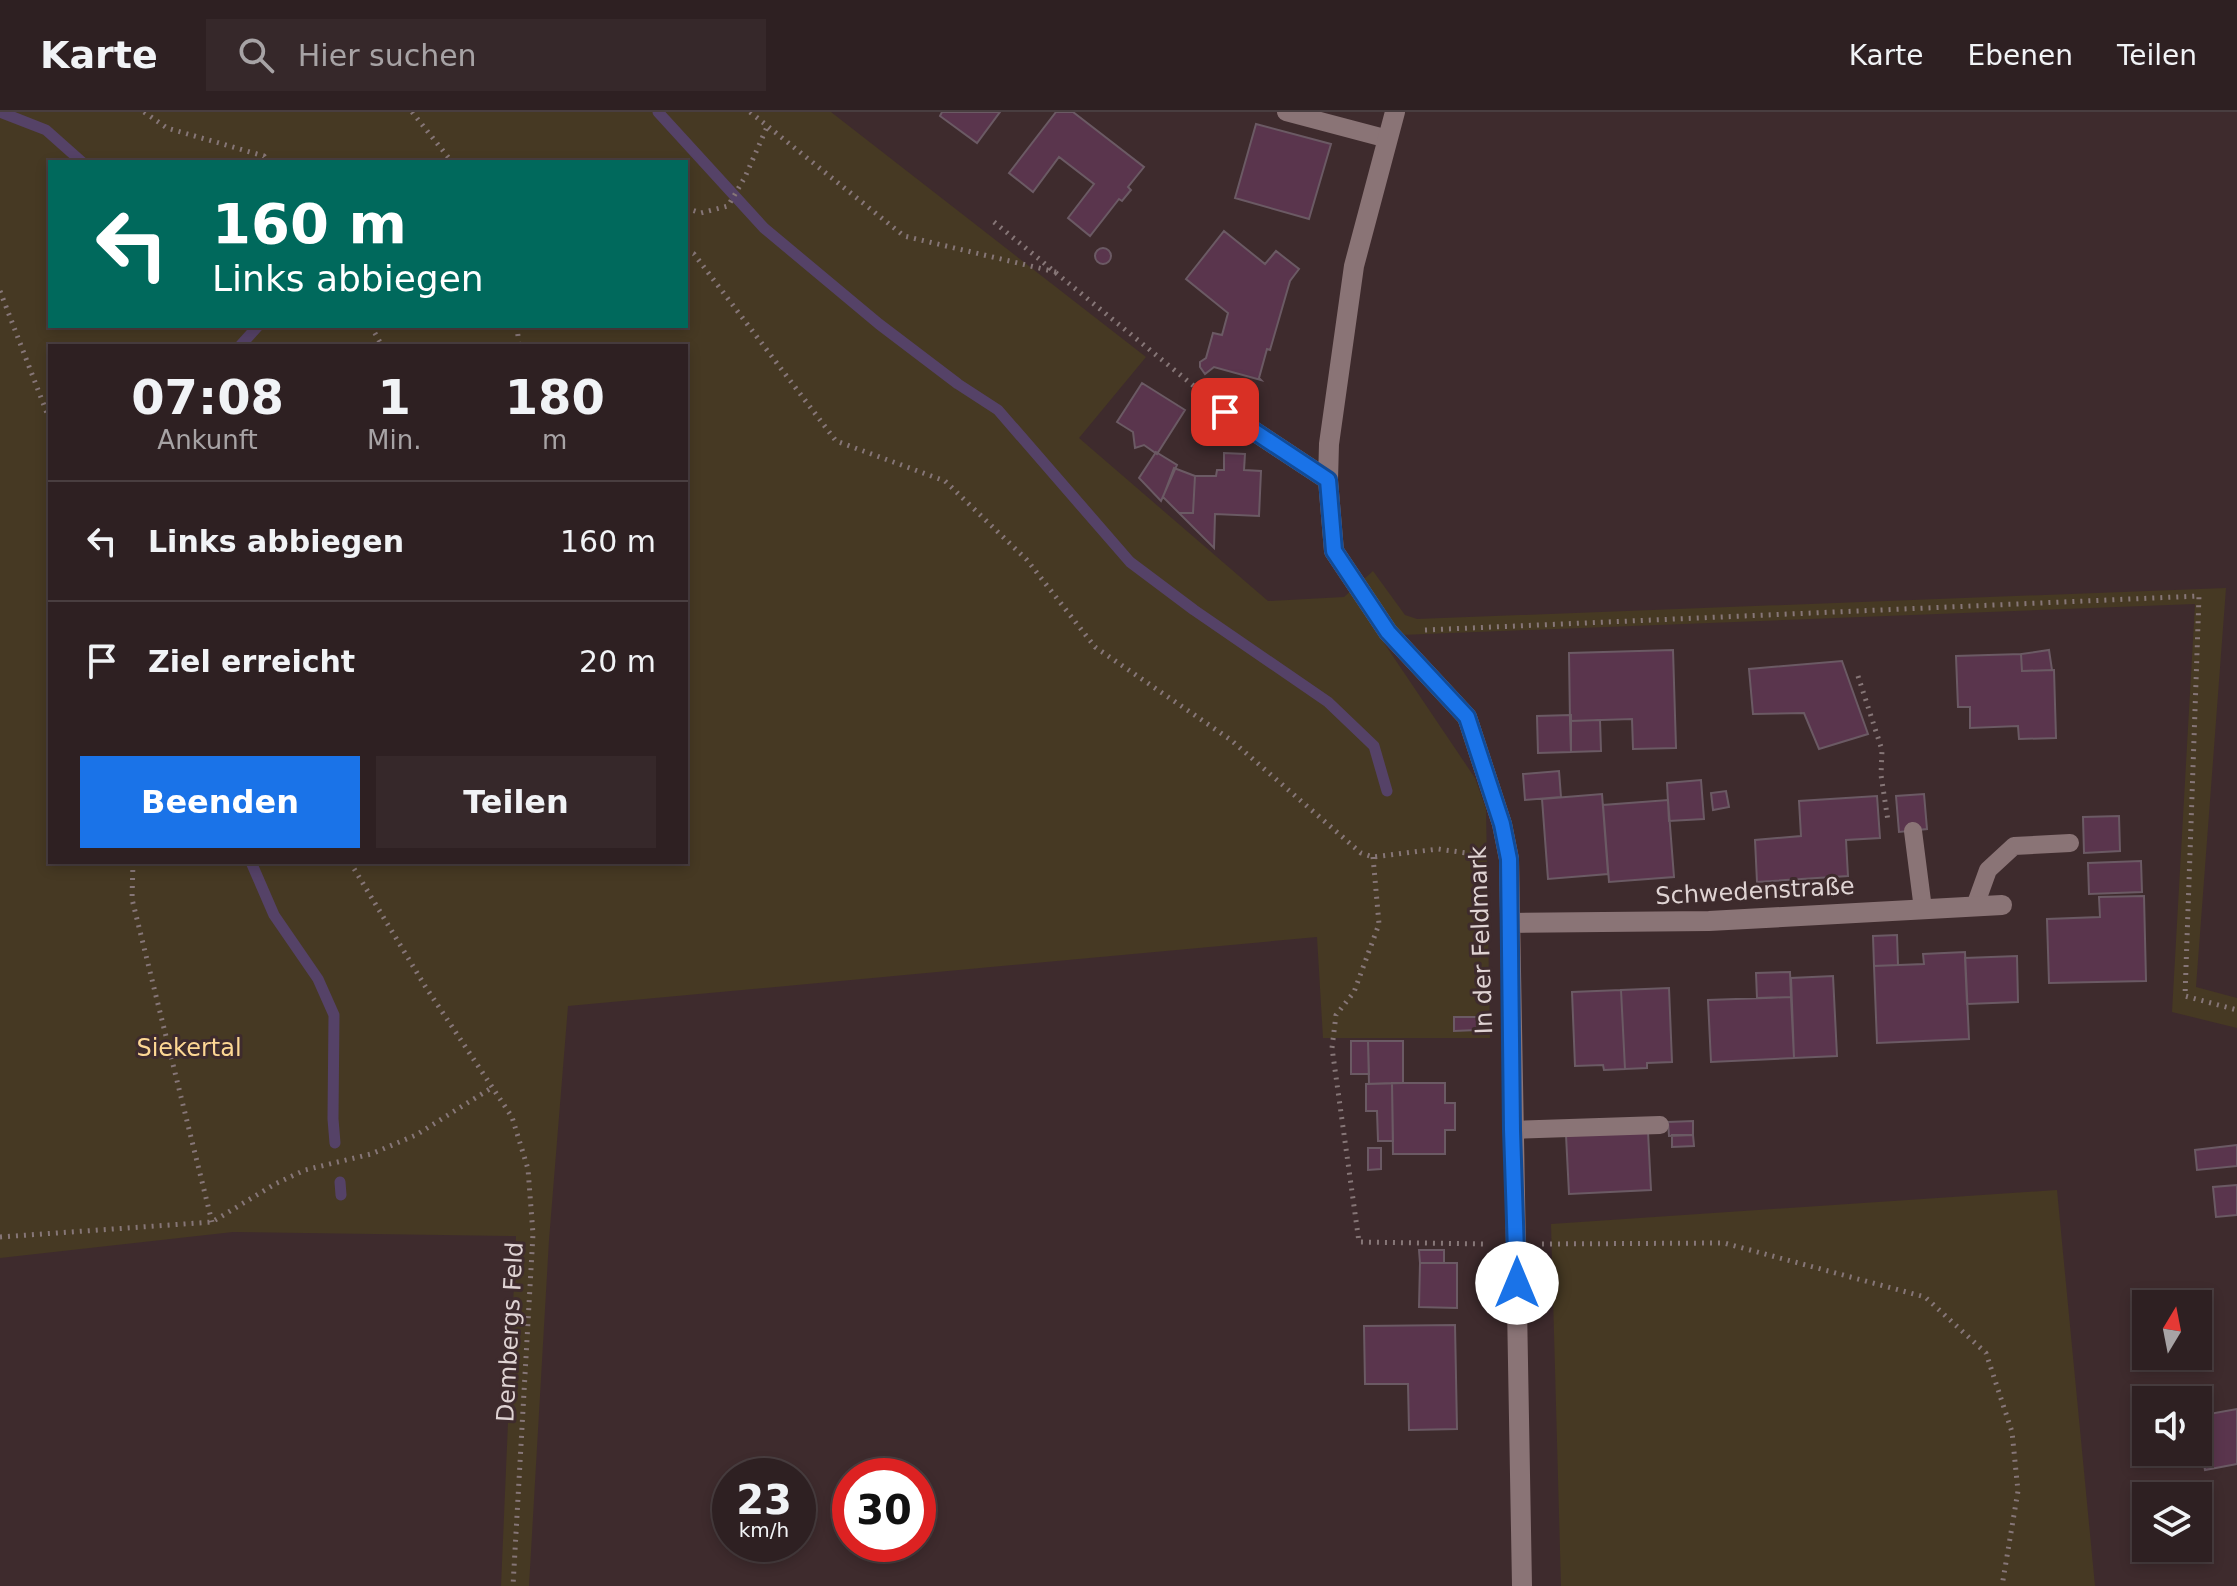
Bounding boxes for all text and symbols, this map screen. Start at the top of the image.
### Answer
search box [206,19,766,91]
text: Karte [40,33,158,77]
icon: search [234,33,278,77]
text: Hier suchen [298,38,477,73]
text: Karte [1849,39,1923,72]
text: Ebenen [1967,39,2073,72]
text: Teilen [2117,39,2197,72]
text: 160 m [212,191,407,256]
icon: left [80,192,184,296]
text: Links abbiegen [212,258,484,299]
text: 07:08 [131,369,284,425]
text: 1 [378,369,411,425]
text: 180 [505,369,605,425]
pin [1191,378,1259,446]
icon: arrive [1203,390,1247,434]
text: Ankunft [157,425,258,455]
text: Min. [367,425,421,455]
text: m [542,425,567,455]
icon: left [80,519,124,563]
text: Links abbiegen [148,524,404,559]
text: 160 m [560,524,656,559]
icon: arrive [80,639,124,683]
text: Ziel erreicht [148,644,355,679]
text: 20 m [579,644,656,679]
button: Beenden [80,756,360,848]
button: Teilen [376,756,656,848]
street label: In der Feldmark [1464,845,1498,1035]
street label: Schwedenstraße [1655,872,1855,910]
park label: Siekertal [136,1034,242,1062]
street label: Dembergs Feld [491,1241,529,1423]
position arrow [1475,1241,1559,1325]
north arrow [2132,1290,2212,1370]
map controls [2132,1290,2212,1562]
button: sound [2132,1386,2212,1466]
speed limit sign: 30 [832,1458,936,1562]
text: 23 [736,1477,792,1523]
button: layers [2132,1482,2212,1562]
text: km/h [739,1518,789,1542]

